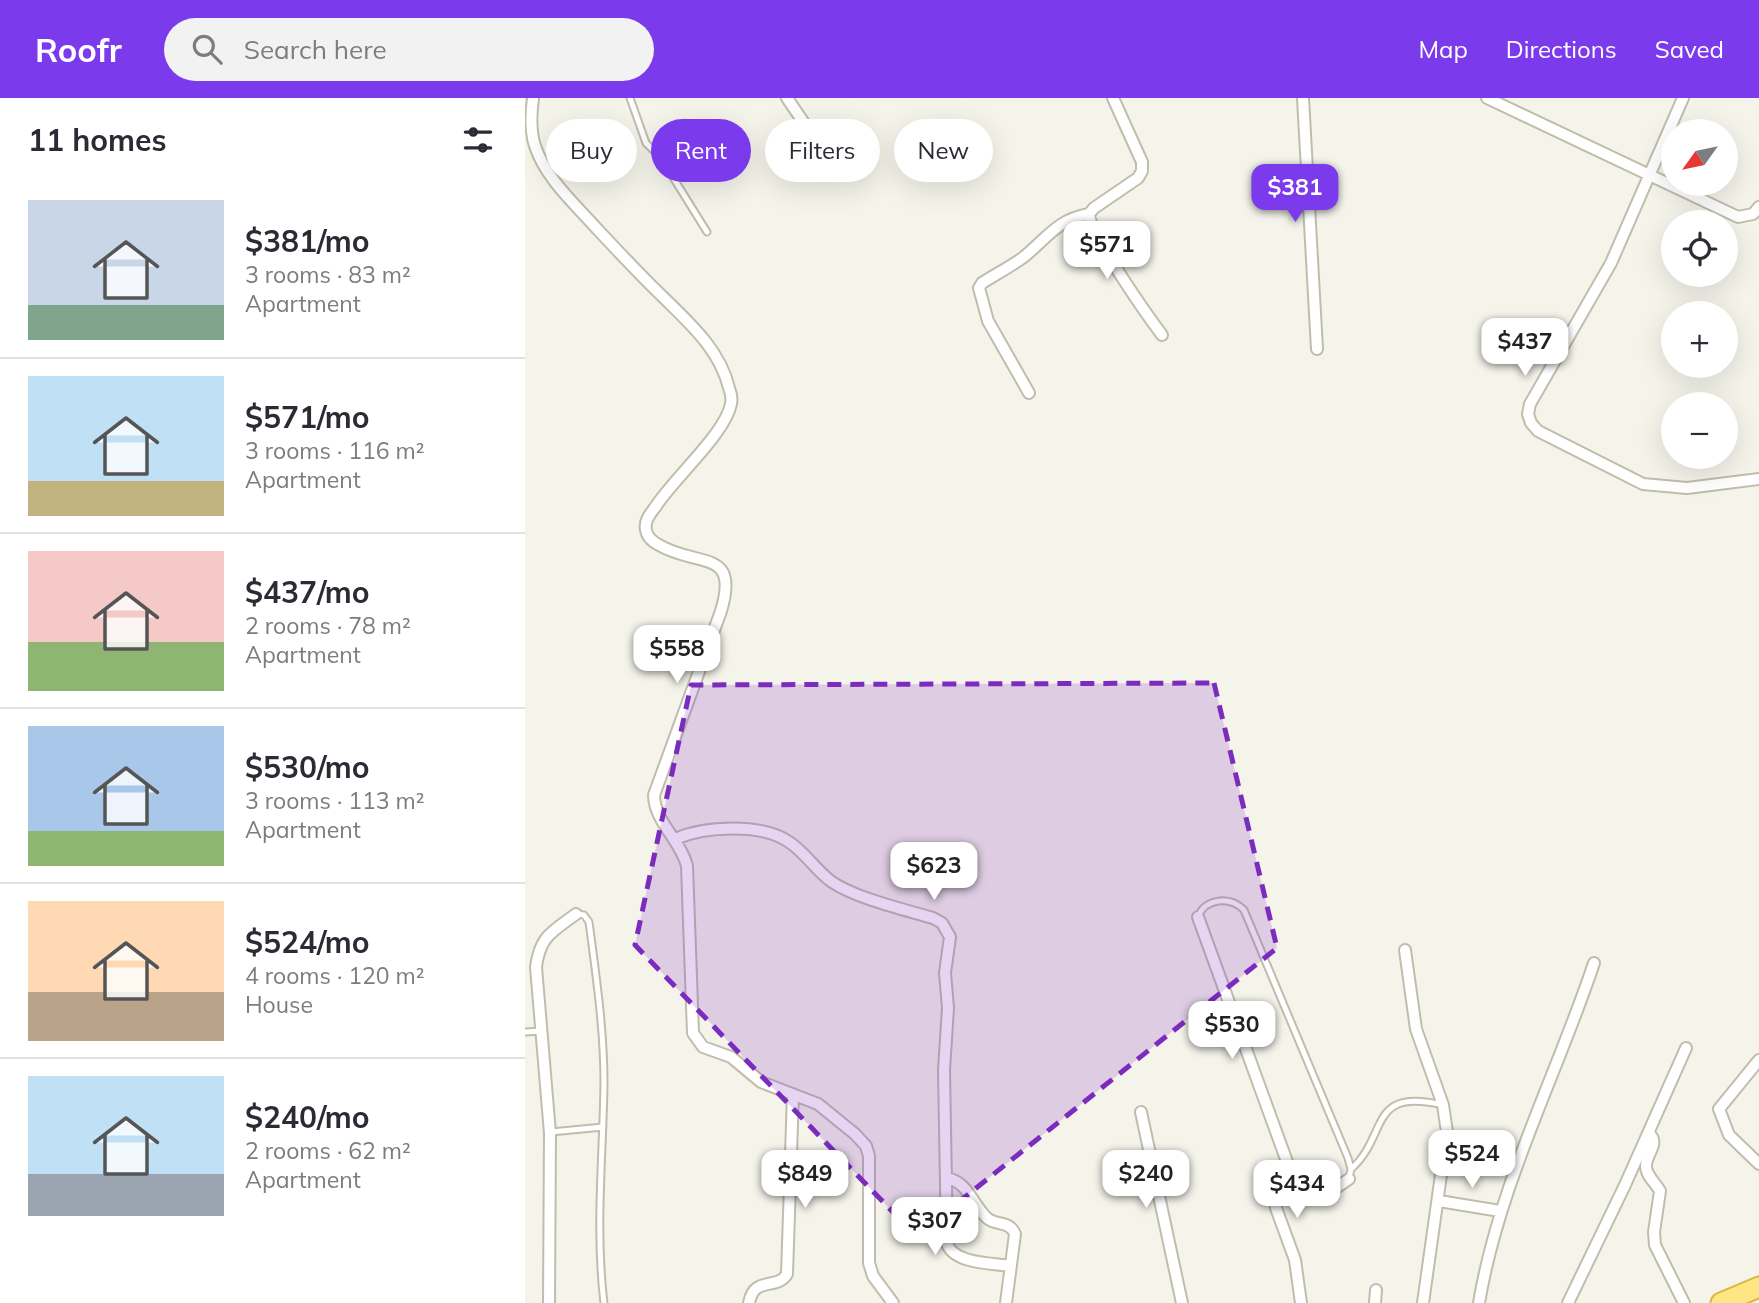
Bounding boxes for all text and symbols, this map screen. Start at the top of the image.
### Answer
search box [164,18,654,81]
text: Roofr [35,29,122,70]
icon: search [188,30,226,68]
text: Search here [244,33,387,66]
text: Map [1418,34,1468,64]
text: Directions [1506,34,1617,64]
text: Saved [1655,34,1724,64]
chip: Buy [546,119,637,182]
chip: Rent [651,119,751,182]
chip: Filters [765,119,880,182]
chip: New [894,119,993,182]
north arrow [1661,119,1738,196]
map controls [1661,119,1738,469]
text: 11 homes [28,121,167,159]
icon: filters [459,121,497,159]
pin: $381 [1254,164,1336,224]
text: $381 [1267,172,1323,201]
button: locate [1661,210,1738,287]
text: $381/mo [245,222,369,260]
pin: $571 [1066,222,1148,281]
icon: home [84,228,168,312]
text: $571 [1079,229,1135,258]
text: 3 rooms · 83 m² [245,260,411,289]
text: Apartment [245,289,361,318]
button: + [1661,301,1738,378]
pin: $437 [1484,318,1566,378]
text: $437 [1497,326,1553,355]
button: − [1661,392,1738,469]
text: $571/mo [245,398,369,436]
icon: home [84,404,168,488]
text: 3 rooms · 116 m² [245,436,425,465]
text: Apartment [245,465,361,494]
text: $437/mo [245,573,369,611]
icon: home [84,579,168,663]
text: 2 rooms · 78 m² [245,611,411,640]
pin: $558 [636,626,718,685]
text: $558 [649,633,705,662]
text: Apartment [245,640,361,669]
text: $530/mo [245,748,369,786]
icon: home [84,754,168,838]
text: 3 rooms · 113 m² [245,786,425,815]
text: Apartment [245,815,361,844]
pin: $623 [893,842,975,902]
text: $623 [906,850,962,879]
text: $524/mo [245,923,369,961]
icon: home [84,929,168,1013]
text: 4 rooms · 120 m² [245,961,425,990]
text: House [245,990,313,1019]
pin: $530 [1191,1002,1273,1061]
text: $530 [1204,1009,1260,1038]
text: $240/mo [245,1098,369,1136]
icon: home [84,1104,168,1188]
pin: $524 [1431,1130,1513,1190]
text: 2 rooms · 62 m² [245,1136,411,1165]
text: $524 [1444,1138,1500,1167]
pin: $849 [764,1150,846,1210]
pin: $240 [1105,1150,1187,1210]
text: $849 [777,1158,833,1187]
text: $240 [1118,1158,1174,1187]
pin: $434 [1256,1160,1338,1220]
text: Apartment [245,1165,361,1194]
text: $434 [1269,1168,1325,1197]
pin: $307 [894,1198,976,1257]
text: $307 [907,1205,963,1234]

